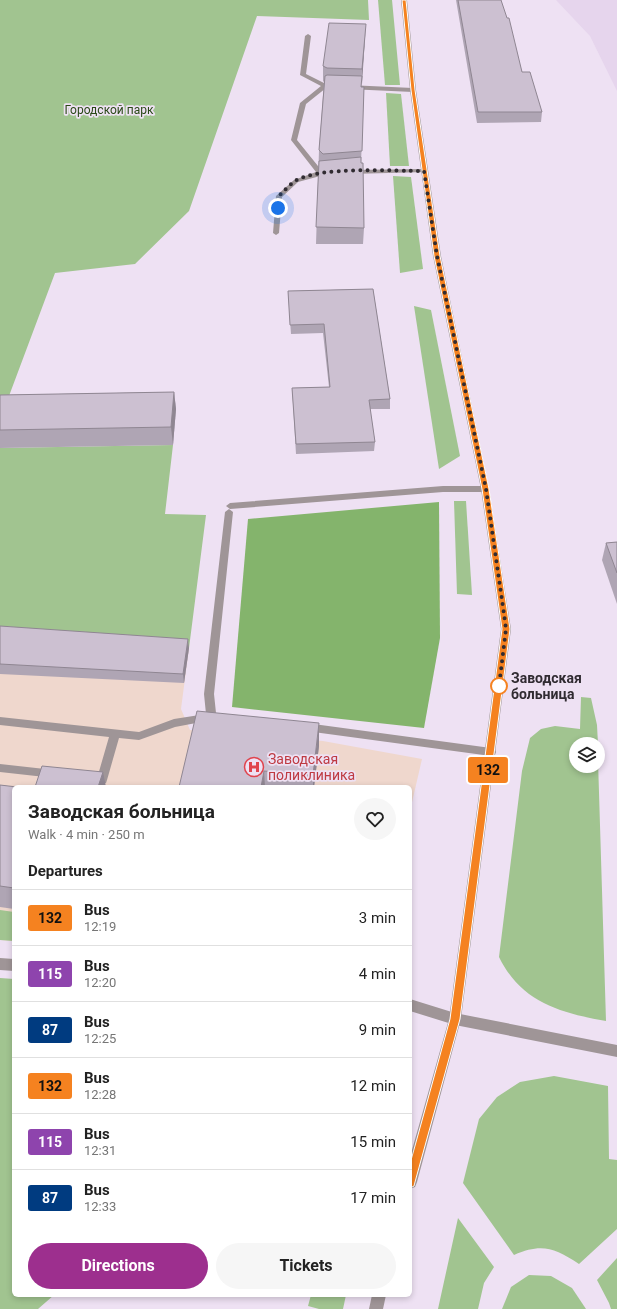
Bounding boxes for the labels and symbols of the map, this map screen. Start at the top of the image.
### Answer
park label: Городской парк [65,103,154,117]
your location [268,198,288,218]
place label: Заводская больница [511,670,582,702]
marker: Заводская больница [490,677,508,695]
place label: Заводская поликлиника [268,751,355,783]
hospital icon: Заводская поликлиника [243,756,265,778]
line badge: 132 [465,757,511,783]

